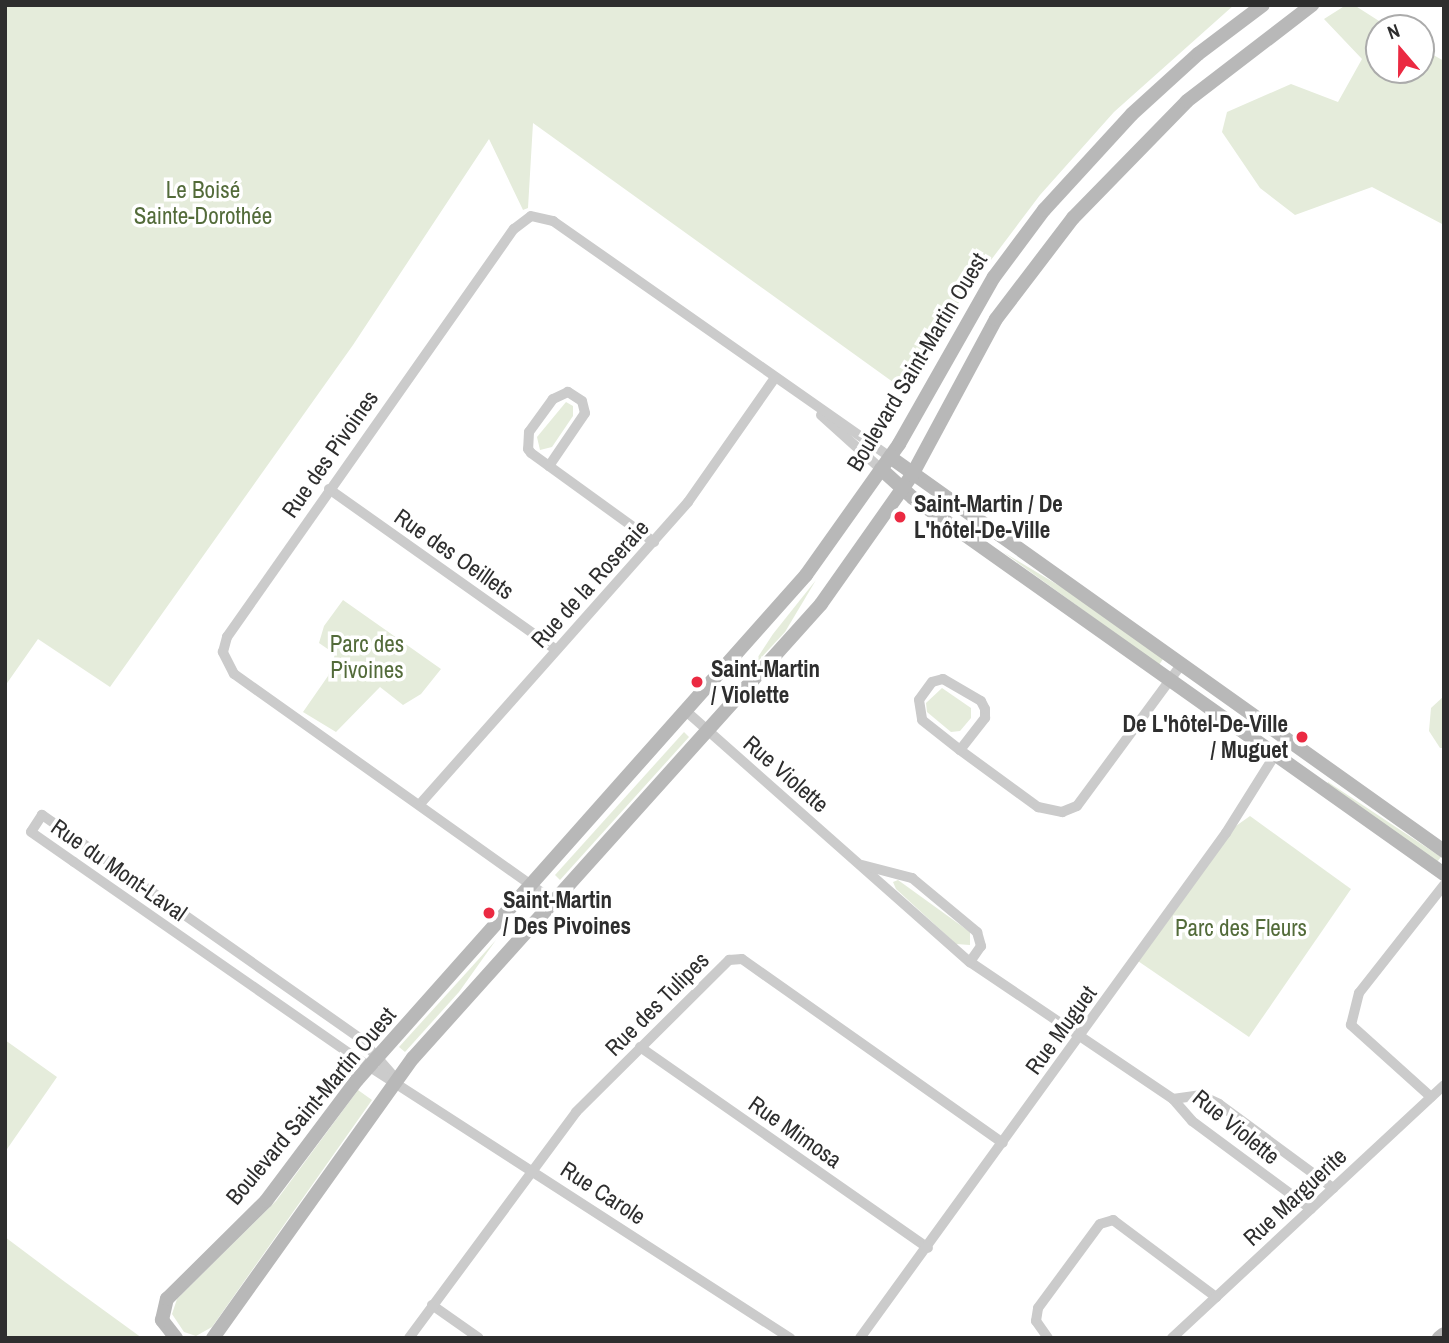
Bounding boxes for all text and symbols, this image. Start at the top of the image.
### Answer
north arrow [1365,14,1435,84]
text: N [1384,17,1403,45]
park label: Le Boisé Sainte-Dorothée [134,176,272,230]
street label: Boulevard Saint-Martin Ouest [841,248,993,476]
street label: Rue des Pivoines [276,385,384,523]
place label: Saint-Martin / De L'hôtel-De-Ville [914,490,1063,544]
street label: Rue des Oeillets [389,503,519,605]
marker: Saint-Martin / De L'hôtel-De-Ville [892,509,908,525]
street label: Rue de la Roseraie [525,514,655,654]
park label: Parc des Pivoines [330,630,404,684]
place label: Saint-Martin / Violette [711,655,820,709]
marker: Saint-Martin / Violette [689,674,705,690]
place label: De L'hôtel-De-Ville / Muguet [1122,710,1288,764]
marker: De L'hôtel-De-Ville / Muguet [1294,729,1310,745]
street label: Rue Violette [738,730,834,818]
street label: Rue du Mont-Laval [46,813,192,927]
place label: Saint-Martin / Des Pivoines [503,886,631,940]
marker: Saint-Martin / Des Pivoines [481,905,497,921]
park label: Parc des Fleurs [1175,914,1307,942]
street label: Rue des Tulipes [599,946,715,1062]
street label: Rue Muguet [1020,980,1102,1080]
street label: Boulevard Saint-Martin Ouest [220,1002,402,1210]
street label: Rue Violette [1187,1084,1285,1170]
street label: Rue Mimosa [743,1090,847,1174]
street label: Rue Marguerite [1238,1142,1352,1252]
street label: Rue Carole [555,1155,651,1231]

